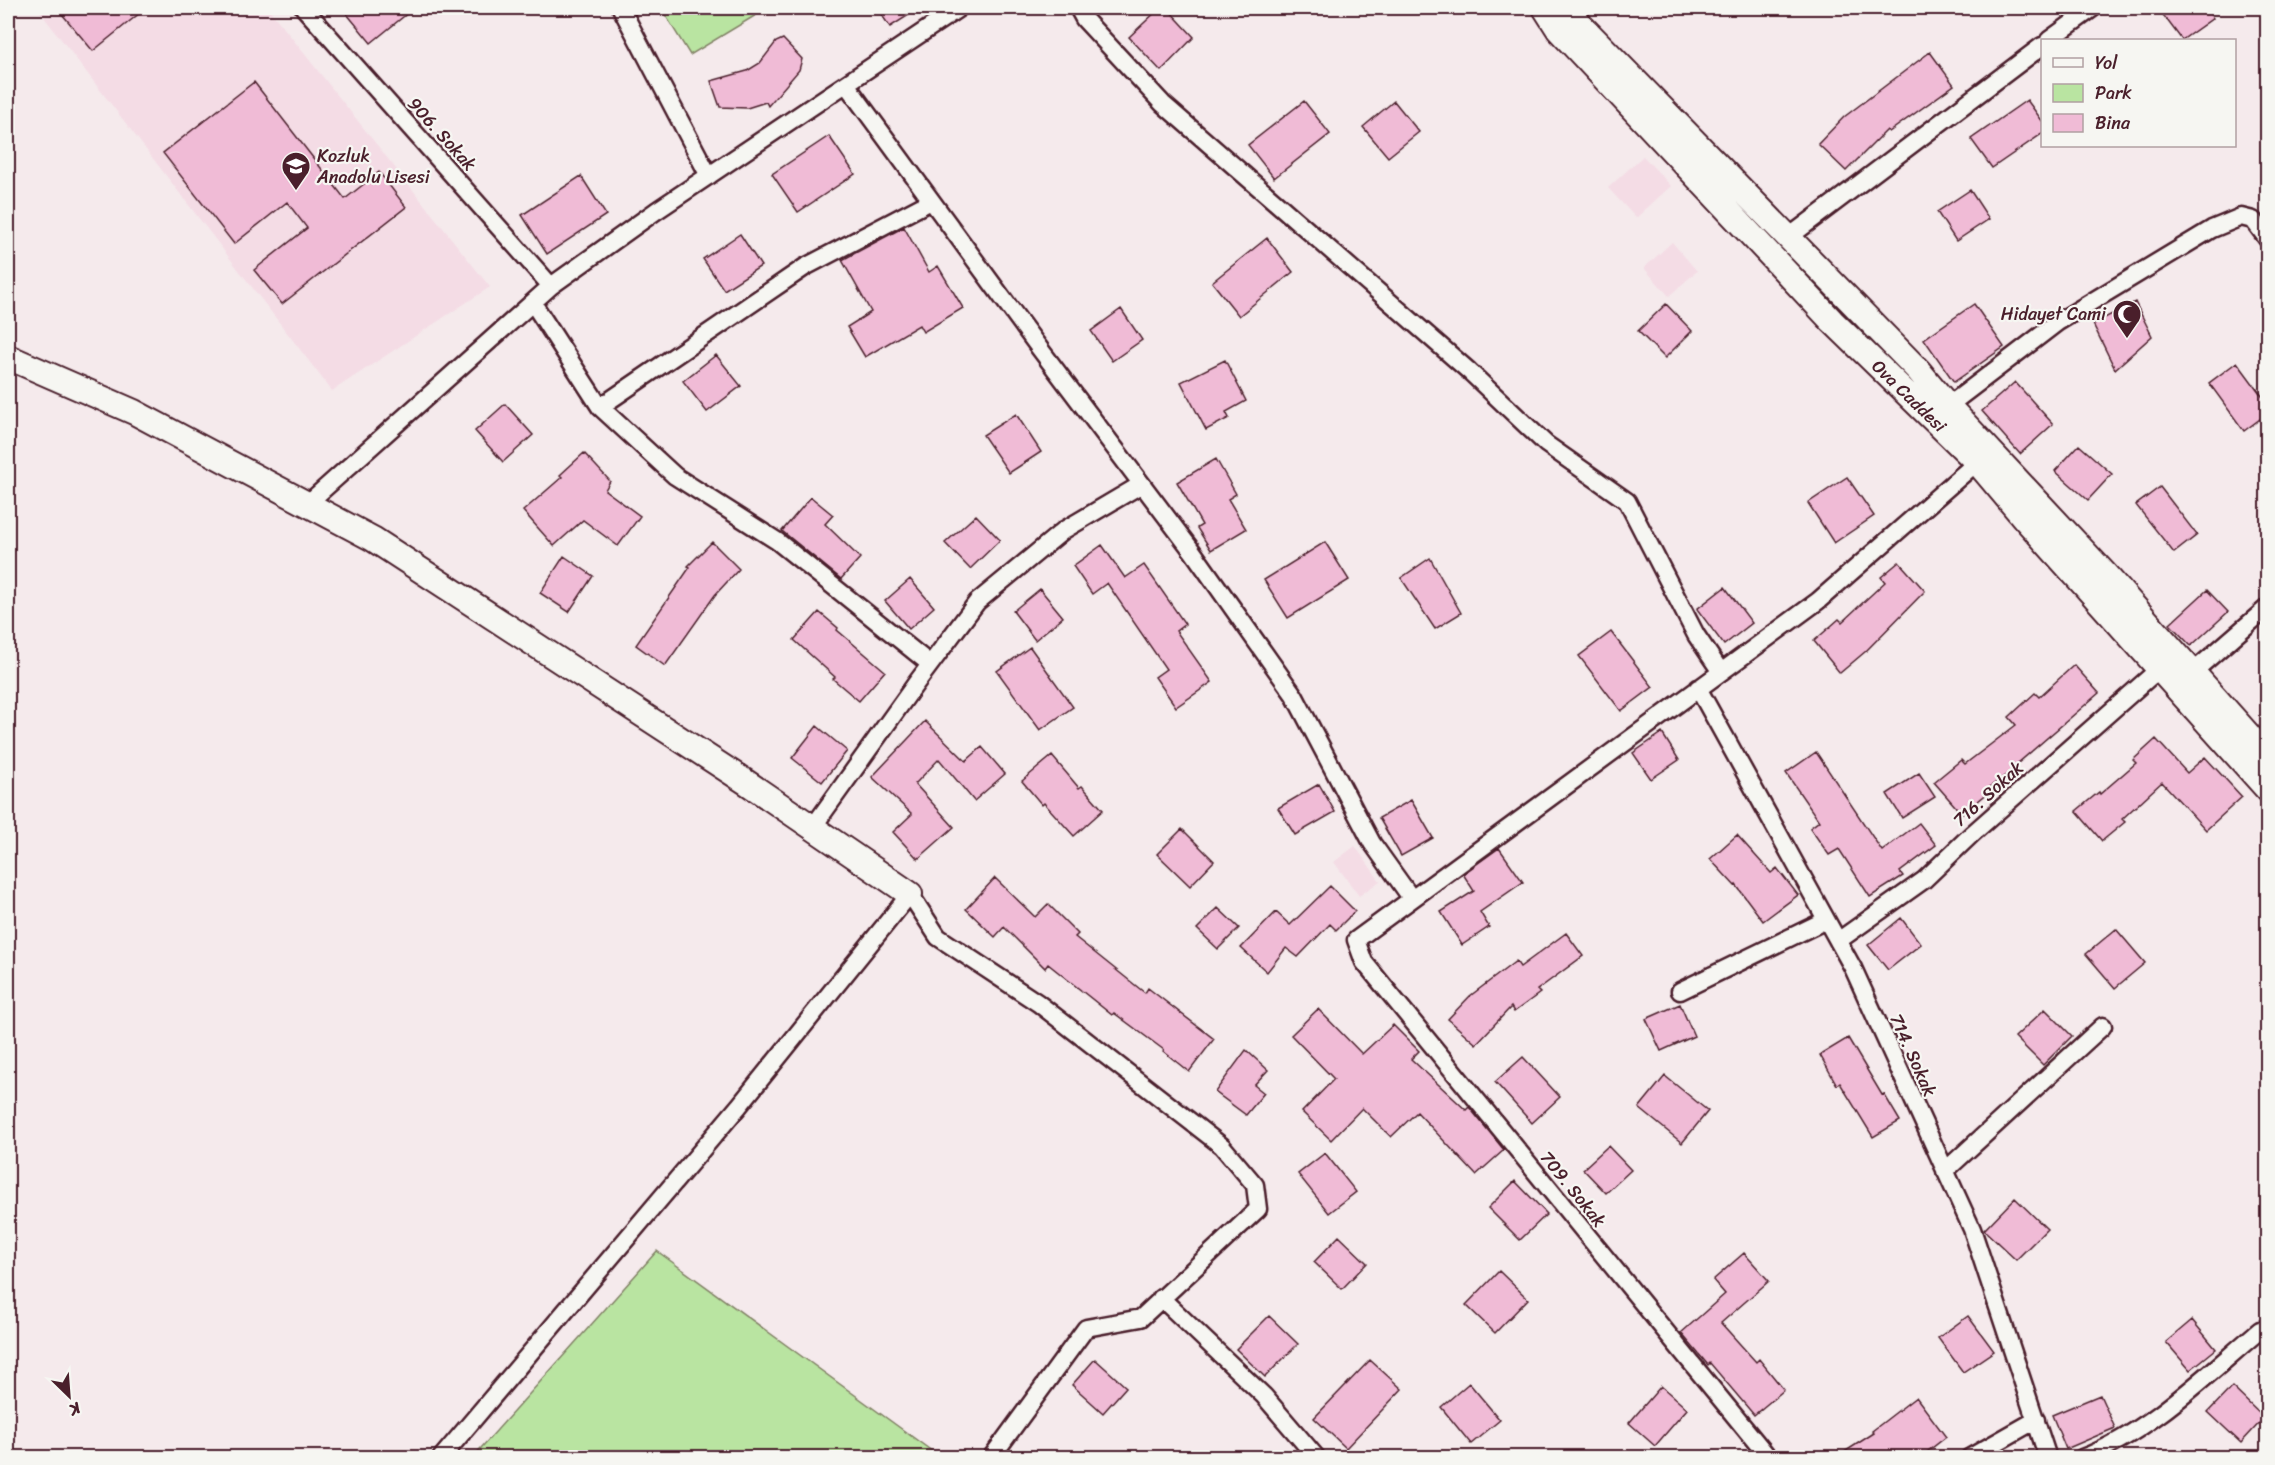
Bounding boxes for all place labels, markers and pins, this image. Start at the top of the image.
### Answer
place label: Kozluk Anadolu Lisesi [316,140,431,193]
school or university icon: Kozluk Anadolu Lisesi [280,150,312,192]
place label: Hidayet Cami [2001,298,2107,330]
mosque icon: Hidayet Cami [2111,298,2143,340]

